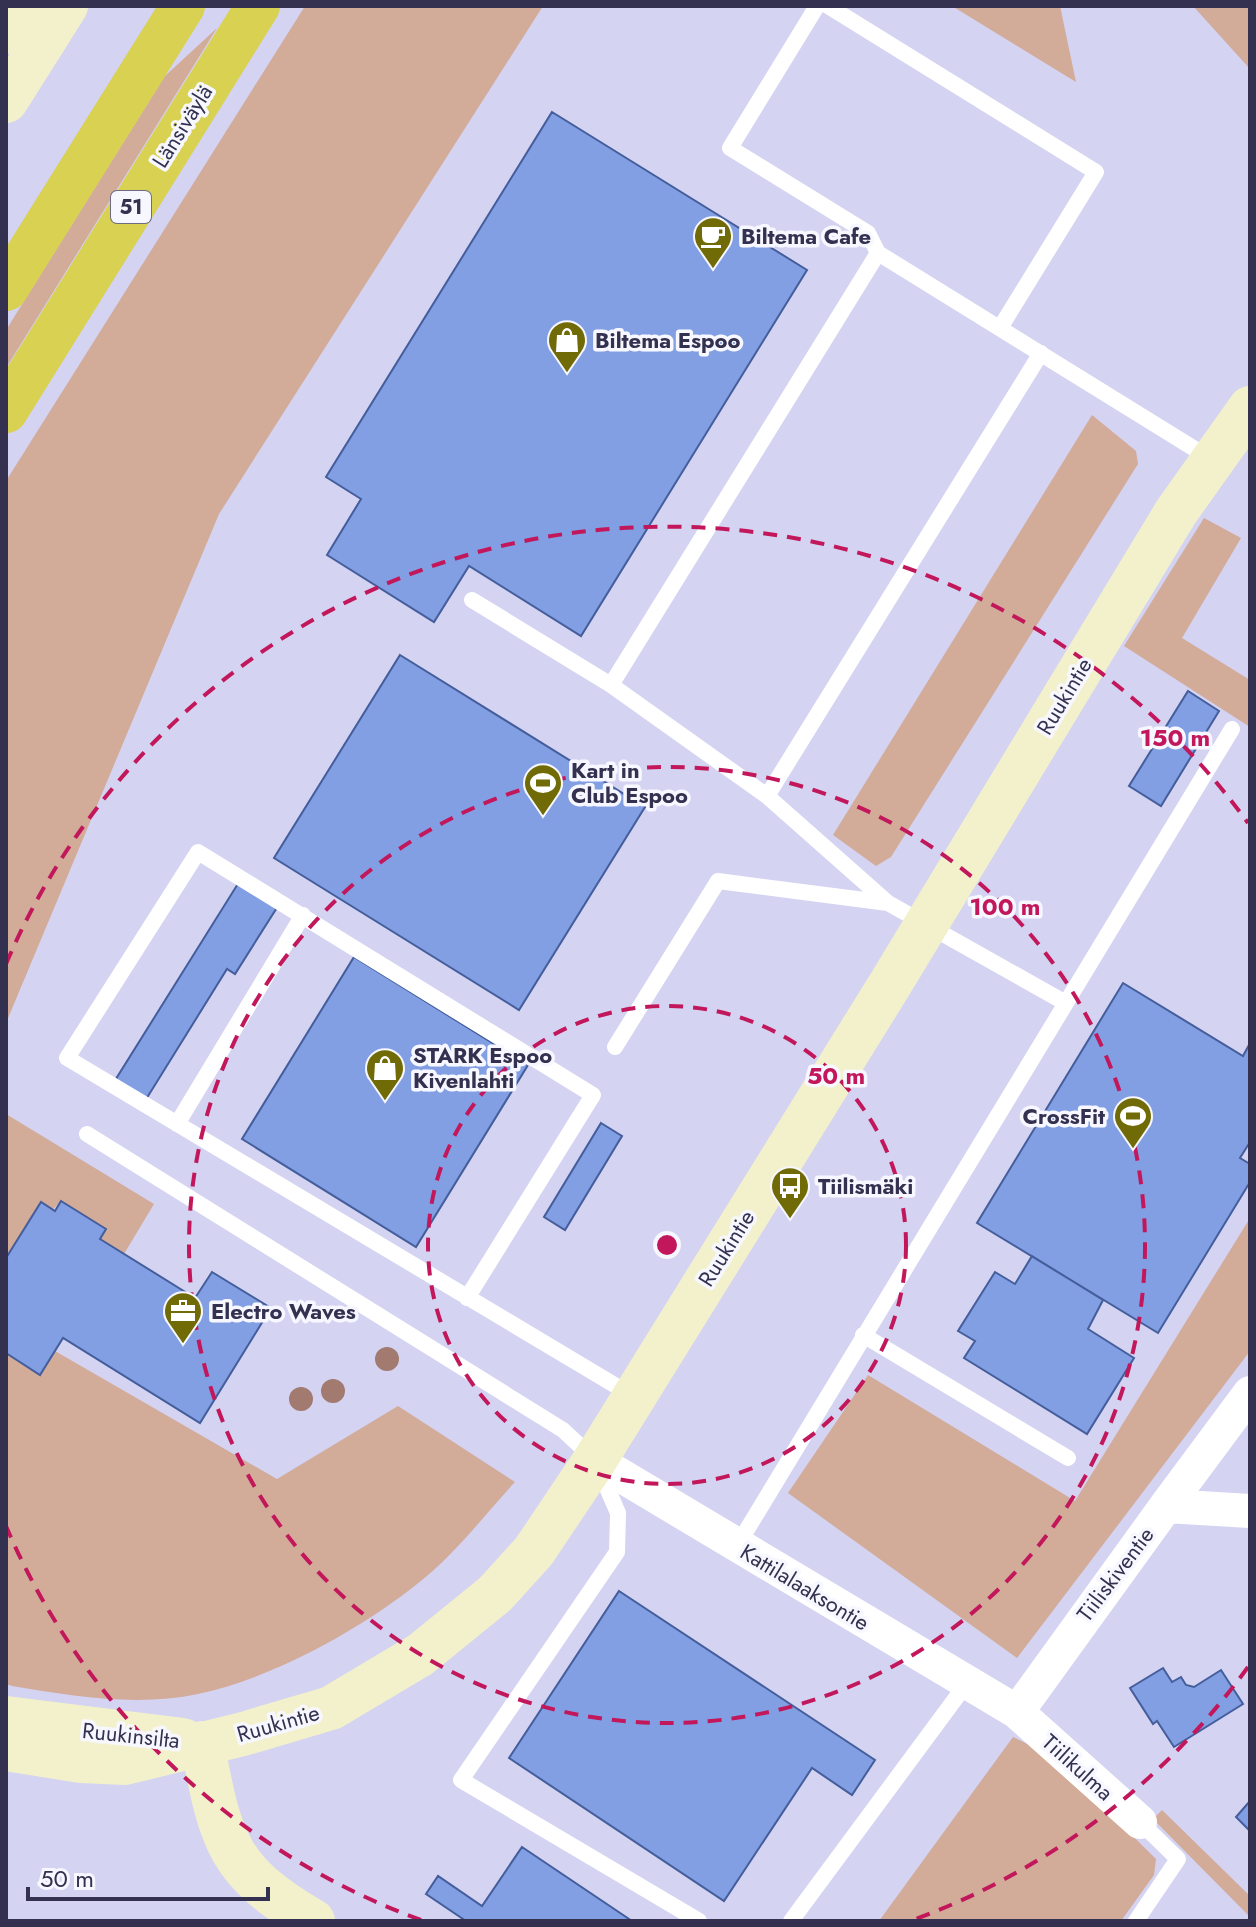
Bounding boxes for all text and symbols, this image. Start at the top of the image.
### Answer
street label: Länsiväylä [144,78,220,174]
road number: 51 [111,191,151,223]
cafe icon: Biltema Cafe [692,215,734,270]
place label: Biltema Cafe [741,220,871,252]
shop icon: Biltema Espoo [546,319,588,374]
place label: Biltema Espoo [595,324,741,356]
street label: Ruukintie [1028,651,1100,741]
text: 150 m [1140,720,1210,755]
place label: Kart in Club Espoo [571,754,688,811]
sports icon: Kart in Club Espoo [522,762,564,817]
text: 100 m [970,889,1040,924]
place label: STARK Espoo Kivenlahti [413,1039,552,1096]
shop icon: STARK Espoo Kivenlahti [364,1047,406,1102]
text: 50 m [807,1058,865,1093]
sports icon: CrossFit [1112,1095,1154,1150]
place label: CrossFit [1023,1100,1105,1132]
bus stop icon: Tiilismäki [769,1165,811,1220]
place label: Tiilismäki [818,1170,913,1202]
street label: Ruukintie [690,1204,762,1292]
centre of rings [653,1231,681,1259]
office icon: Electro Waves [162,1290,204,1345]
place label: Electro Waves [211,1295,356,1327]
street label: Tiiliskiventie [1069,1520,1161,1628]
street label: Kattilalaaksontie [734,1536,876,1638]
street label: Ruukintie [233,1696,323,1750]
street label: Ruukinsilta [81,1714,181,1756]
street label: Tiilikulma [1035,1726,1121,1808]
scale bar [28,1851,268,1901]
text: 50 m [40,1861,94,1896]

